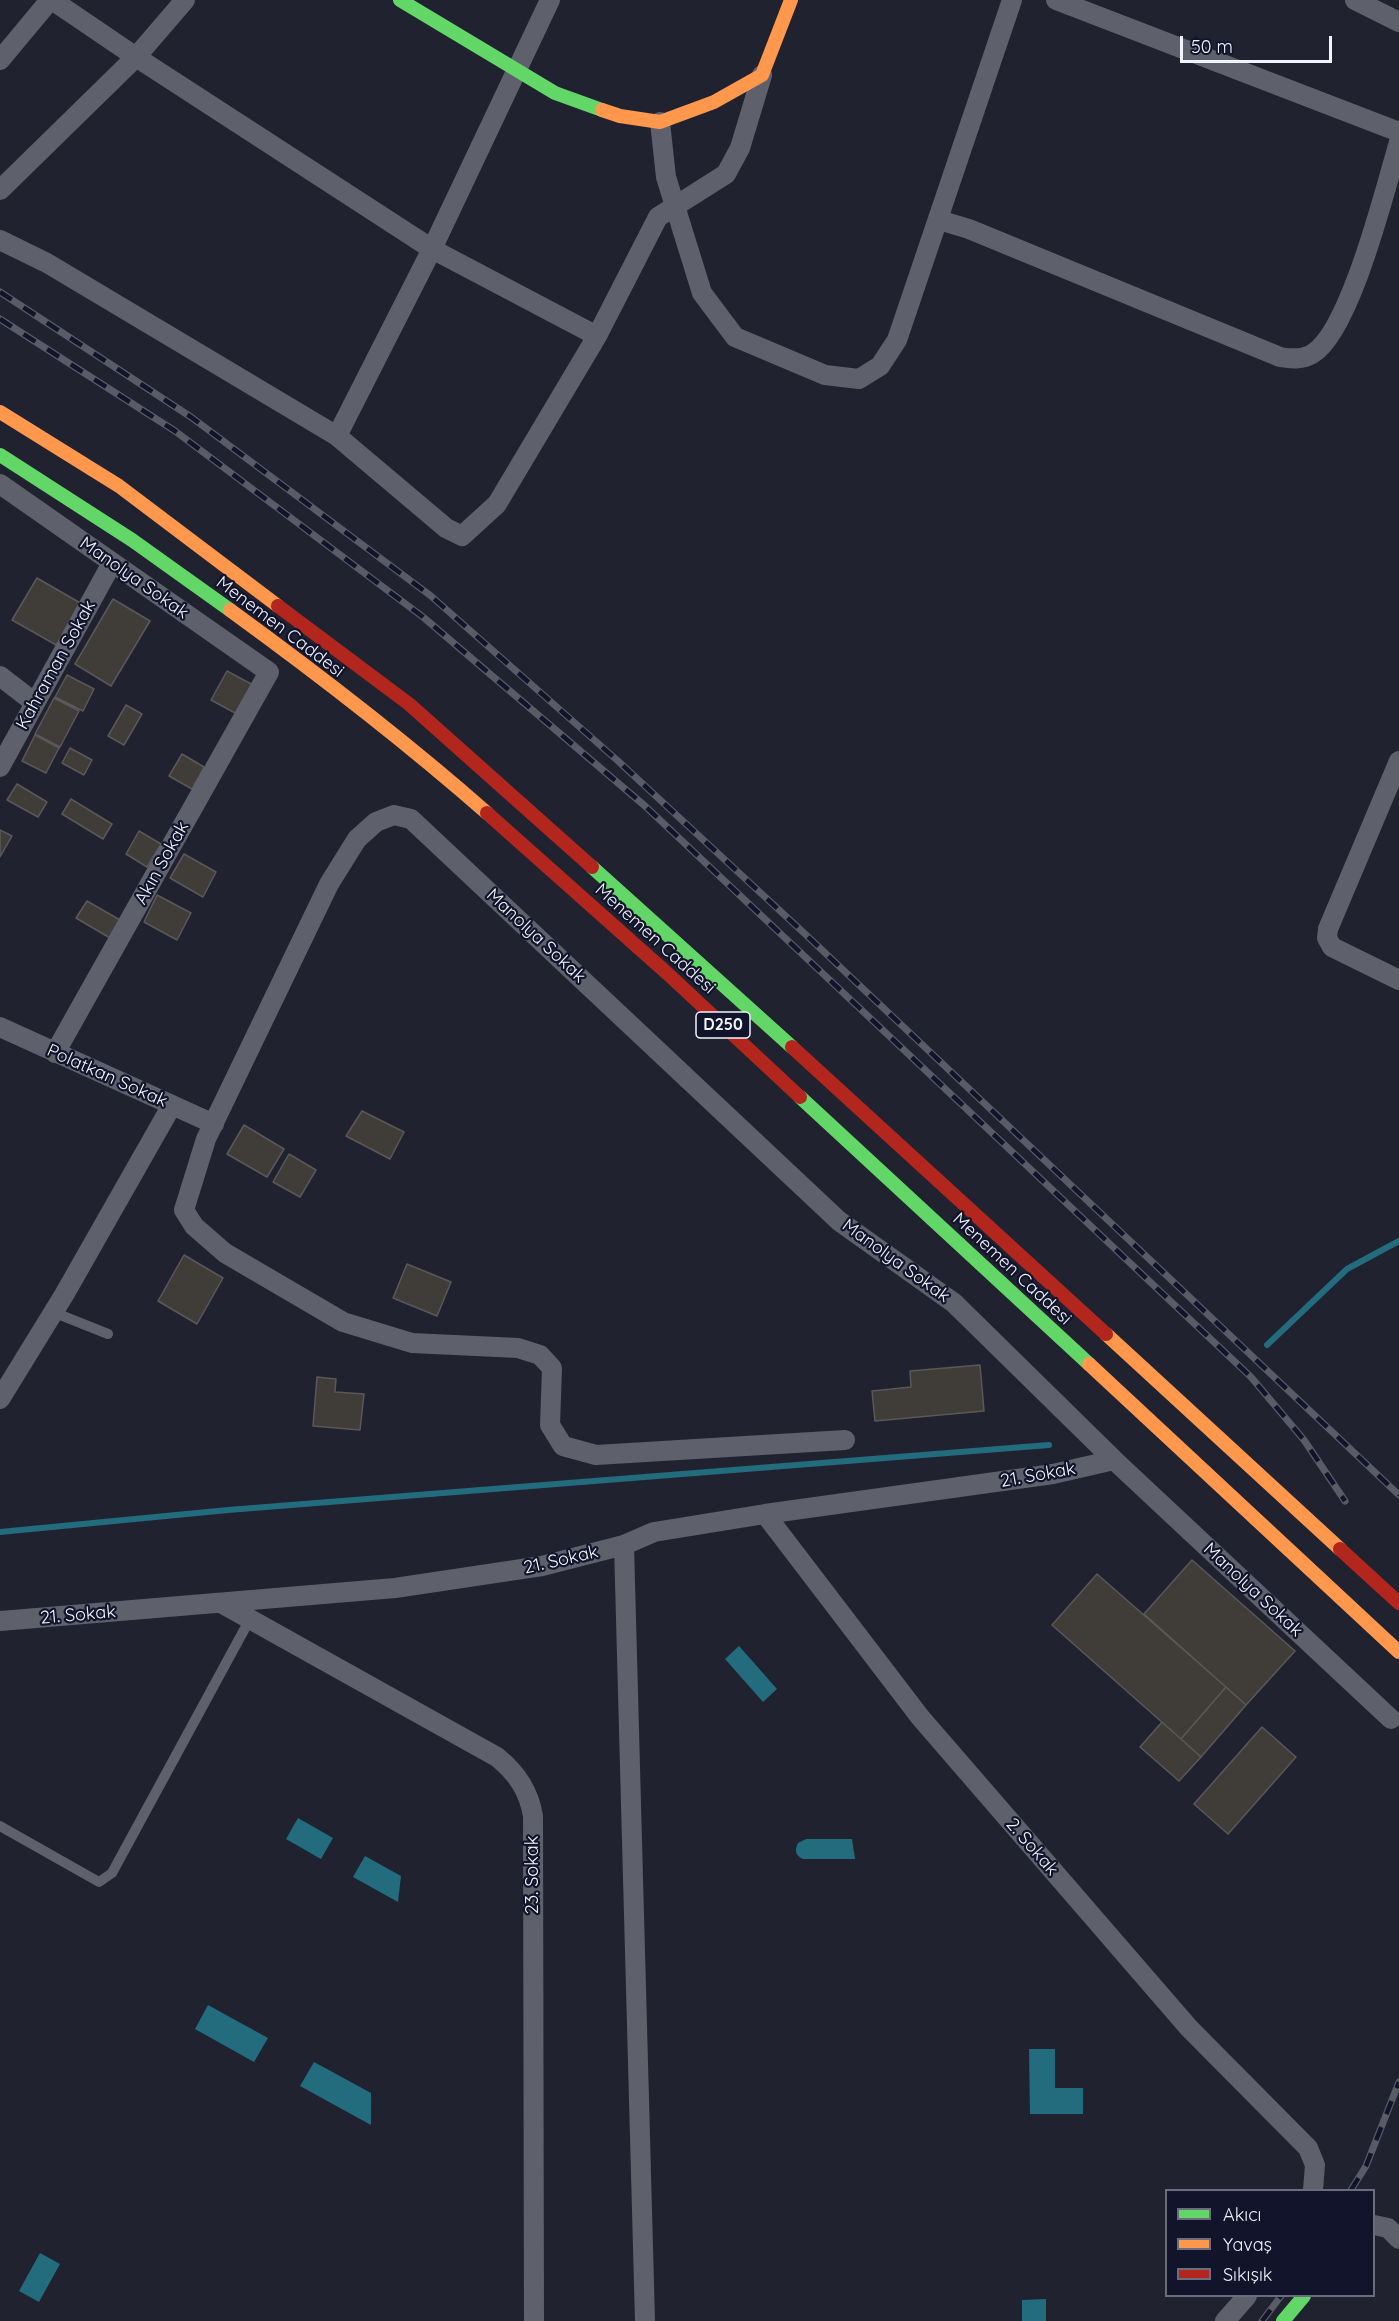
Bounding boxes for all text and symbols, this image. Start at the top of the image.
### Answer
scale bar [1183,24,1334,62]
text: 50 m [1191,35,1233,58]
street label: Manolya Sokak [75,532,193,624]
street label: Menemen Caddesi [212,572,348,682]
street label: Kahraman Sokak [11,597,101,733]
street label: Akın Sokak [130,818,194,908]
street label: Menemen Caddesi [590,879,720,999]
street label: Manolya Sokak [482,884,590,988]
road number: D250 [696,1012,750,1038]
street label: Polatkan Sokak [43,1040,171,1112]
street label: Menemen Caddesi [948,1208,1076,1330]
street label: Manolya Sokak [838,1215,954,1307]
street label: 21. Sokak [999,1458,1077,1492]
street label: Manolya Sokak [1199,1538,1307,1642]
street label: 21. Sokak [522,1541,600,1579]
street label: 21. Sokak [39,1601,117,1629]
street label: 2. Sokak [1001,1814,1063,1880]
street label: 23. Sokak [522,1836,544,1914]
legend [1165,2189,1375,2297]
text: Akıcı [1223,2203,1261,2226]
text: Yavaş [1223,2233,1272,2256]
text: Sıkışık [1223,2263,1272,2286]

